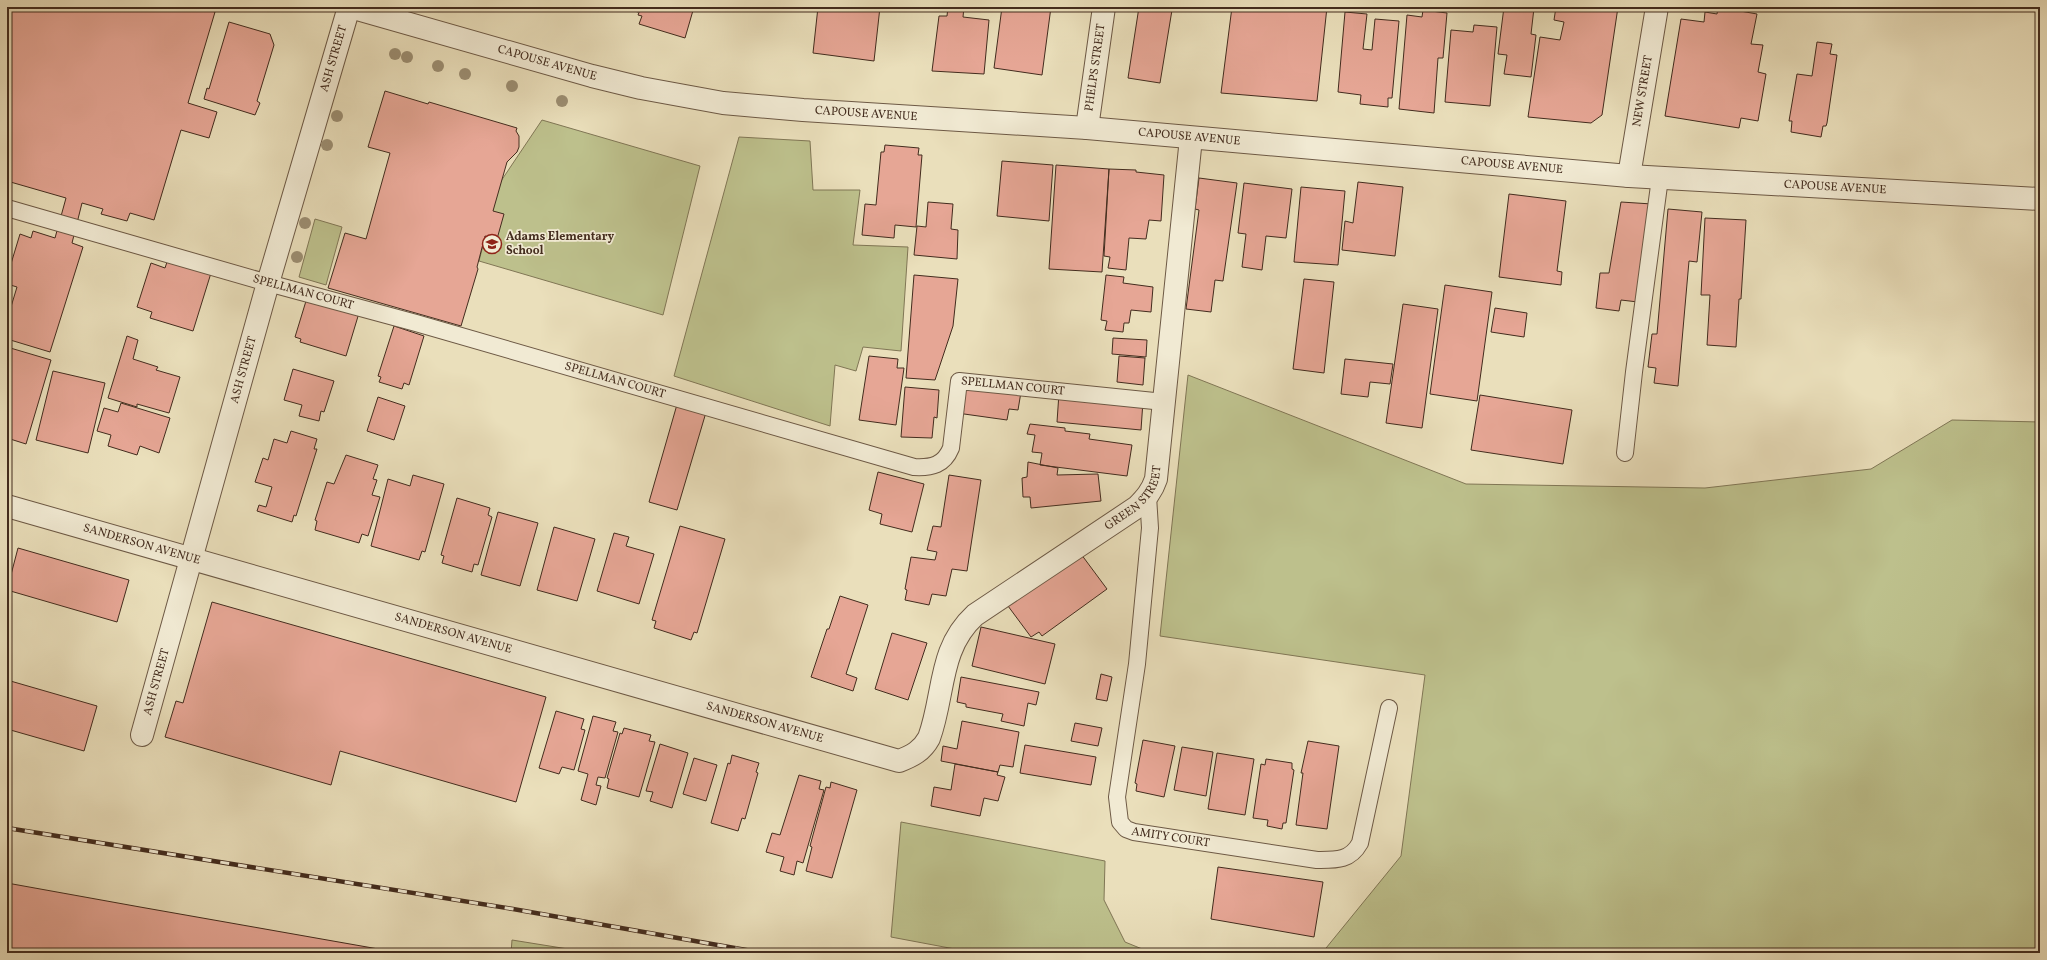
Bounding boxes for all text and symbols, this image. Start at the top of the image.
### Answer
street label: ASH STREET [316,23,351,94]
street label: PHELPS STREET [1081,23,1110,112]
street label: CAPOUSE AVENUE [496,41,598,85]
street label: NEW STREET [1629,54,1657,128]
street label: CAPOUSE AVENUE [814,103,918,125]
street label: CAPOUSE AVENUE [1137,125,1241,150]
street label: CAPOUSE AVENUE [1460,153,1564,178]
street label: CAPOUSE AVENUE [1784,177,1887,198]
place label: Adams Elementary School [506,229,614,259]
school or university icon: Adams Elementary School [481,233,503,255]
street label: SPELLMAN COURT [251,271,356,314]
street label: ASH STREET [227,335,261,405]
street label: SPELLMAN COURT [563,358,667,403]
street label: SPELLMAN COURT [960,373,1065,400]
street label: GREEN STREET [1102,465,1165,534]
street label: SANDERSON AVENUE [81,520,202,569]
street label: SANDERSON AVENUE [393,609,514,658]
street label: ASH STREET [140,647,174,717]
street label: SANDERSON AVENUE [704,698,825,747]
street label: AMITY COURT [1130,824,1211,851]

